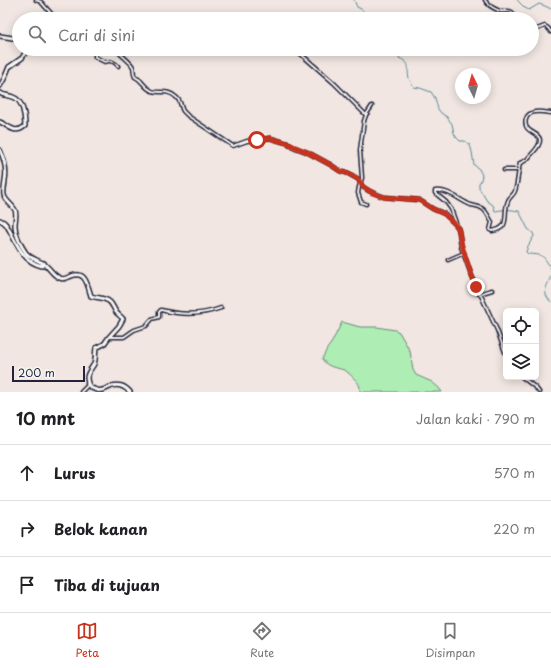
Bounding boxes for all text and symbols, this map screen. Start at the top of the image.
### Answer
search box [12,12,539,56]
icon: search [26,23,48,45]
text: Cari di sini [58,23,135,46]
north arrow [455,68,491,104]
route start [248,131,266,149]
route end [467,278,485,296]
map controls [503,308,539,380]
button: locate [503,308,539,344]
button: layers [503,344,539,380]
scale bar [12,364,85,383]
text: 200 m [18,364,55,381]
text: 10 mnt [16,405,75,431]
text: Jalan kaki · 790 m [416,409,535,428]
text: Lurus [54,461,95,484]
icon: ahead [16,462,38,484]
text: 570 m [494,463,535,482]
text: Belok kanan [54,517,148,540]
icon: right [16,518,38,540]
text: 220 m [493,519,535,538]
text: Tiba di tujuan [54,573,160,596]
icon: arrive [16,574,38,596]
tab: Peta [75,620,99,661]
tab: Rute [250,620,274,661]
tab: Disimpan [425,620,475,661]

